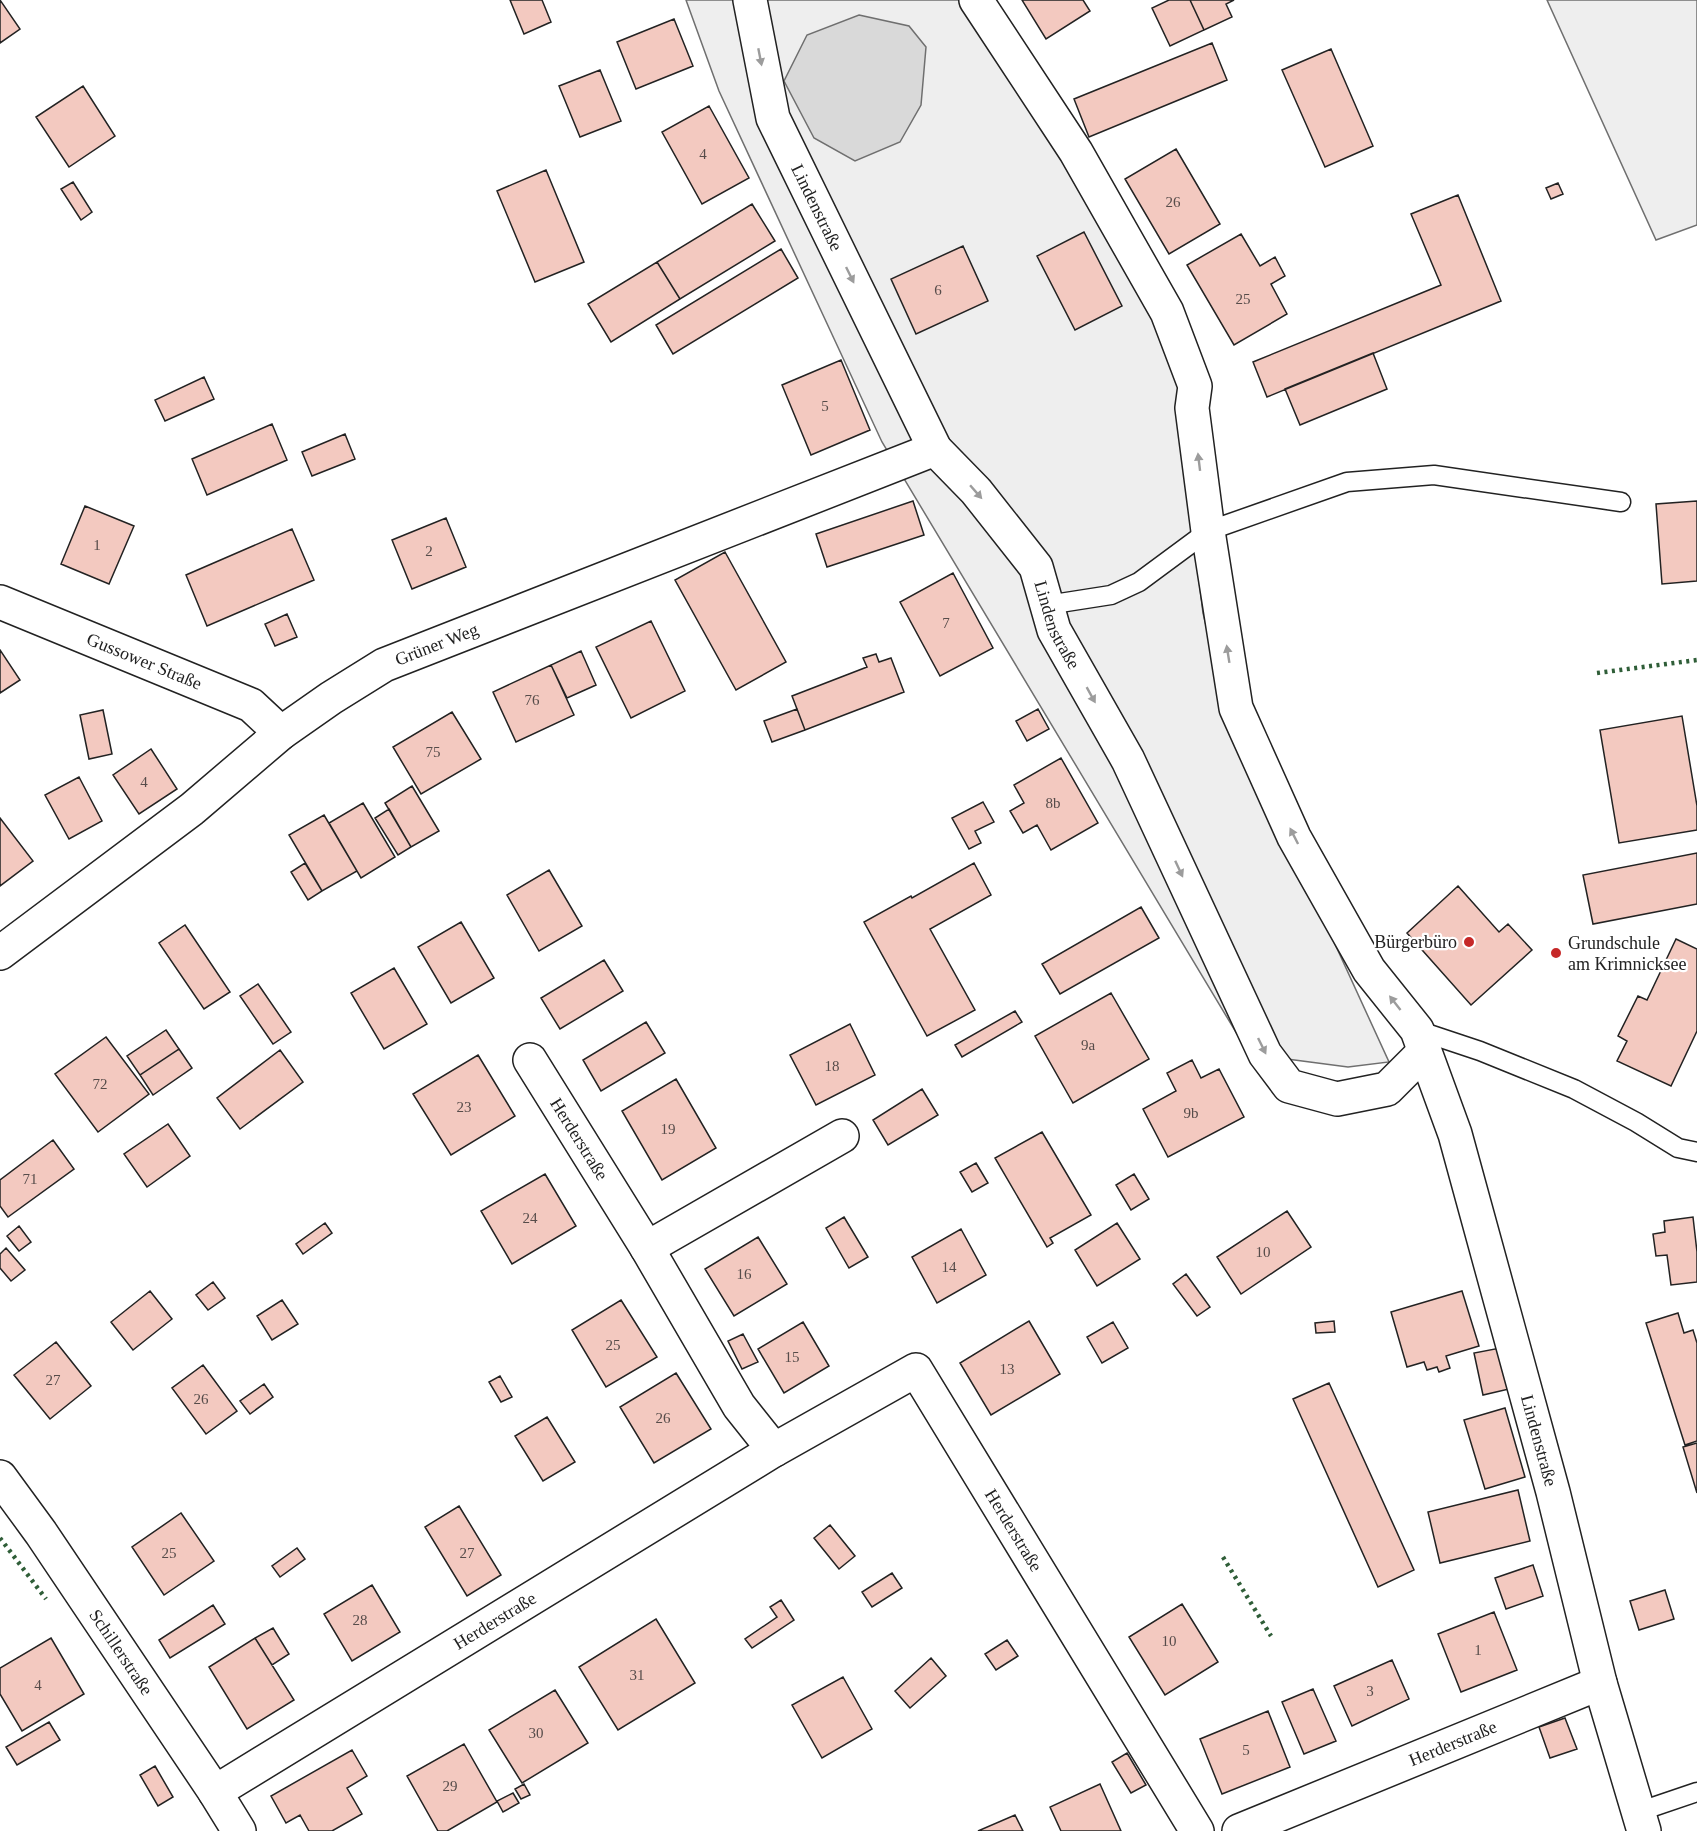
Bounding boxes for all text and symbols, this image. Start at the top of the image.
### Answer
one-way arrow [756,48,765,67]
house number: 4 [699,146,707,162]
street label: Lindenstraße [787,161,847,254]
house number: 26 [1166,194,1181,210]
one-way arrow [845,267,854,284]
house number: 6 [934,282,942,298]
house number: 25 [1236,291,1251,307]
house number: 5 [821,398,829,414]
one-way arrow [1194,452,1204,471]
one-way arrow [969,484,982,499]
house number: 1 [93,537,101,553]
house number: 2 [425,543,433,559]
street label: Lindenstraße [1030,578,1084,673]
house number: 7 [942,615,950,631]
street label: Grüner Weg [392,619,481,670]
street label: Gussower Straße [84,629,205,694]
one-way arrow [1223,645,1232,664]
one-way arrow [1086,687,1096,704]
house number: 76 [525,692,540,708]
house number: 75 [426,744,441,760]
house number: 4 [140,774,148,790]
house number: 8b [1046,795,1061,811]
one-way arrow [1290,828,1299,845]
one-way arrow [1174,861,1183,878]
place label: Bürgerbüro [1374,932,1457,952]
place label: Grundschule am Krimnicksee [1568,933,1686,974]
marker: Bürgerbüro [1462,935,1476,949]
marker: Grundschule am Krimnicksee [1549,946,1563,960]
one-way arrow [1389,995,1401,1010]
house number: 9a [1081,1037,1095,1053]
one-way arrow [1257,1037,1266,1054]
house number: 18 [825,1058,840,1074]
house number: 72 [93,1076,108,1092]
street label: Herderstraße [546,1094,612,1184]
house number: 23 [457,1099,472,1115]
house number: 9b [1184,1105,1199,1121]
house number: 19 [661,1121,676,1137]
house number: 71 [23,1171,38,1187]
house number: 24 [523,1210,538,1226]
house number: 10 [1256,1244,1271,1260]
house number: 14 [942,1259,957,1275]
house number: 16 [737,1266,752,1282]
house number: 25 [606,1337,621,1353]
house number: 15 [785,1349,800,1365]
house number: 13 [1000,1361,1015,1377]
house number: 27 [46,1372,61,1388]
house number: 26 [194,1391,209,1407]
street label: Lindenstraße [1517,1392,1561,1488]
house number: 26 [656,1410,671,1426]
street label: Herderstraße [981,1485,1046,1575]
house number: 25 [162,1545,177,1561]
house number: 27 [460,1545,475,1561]
street label: Herderstraße [450,1588,540,1654]
street label: Schillerstraße [85,1605,157,1699]
house number: 28 [353,1612,368,1628]
house number: 10 [1162,1633,1177,1649]
house number: 1 [1474,1642,1482,1658]
house number: 31 [630,1667,645,1683]
house number: 4 [34,1677,42,1693]
house number: 3 [1366,1683,1374,1699]
street label: Herderstraße [1406,1716,1500,1770]
house number: 30 [529,1725,544,1741]
house number: 5 [1242,1742,1250,1758]
house number: 29 [443,1778,458,1794]

